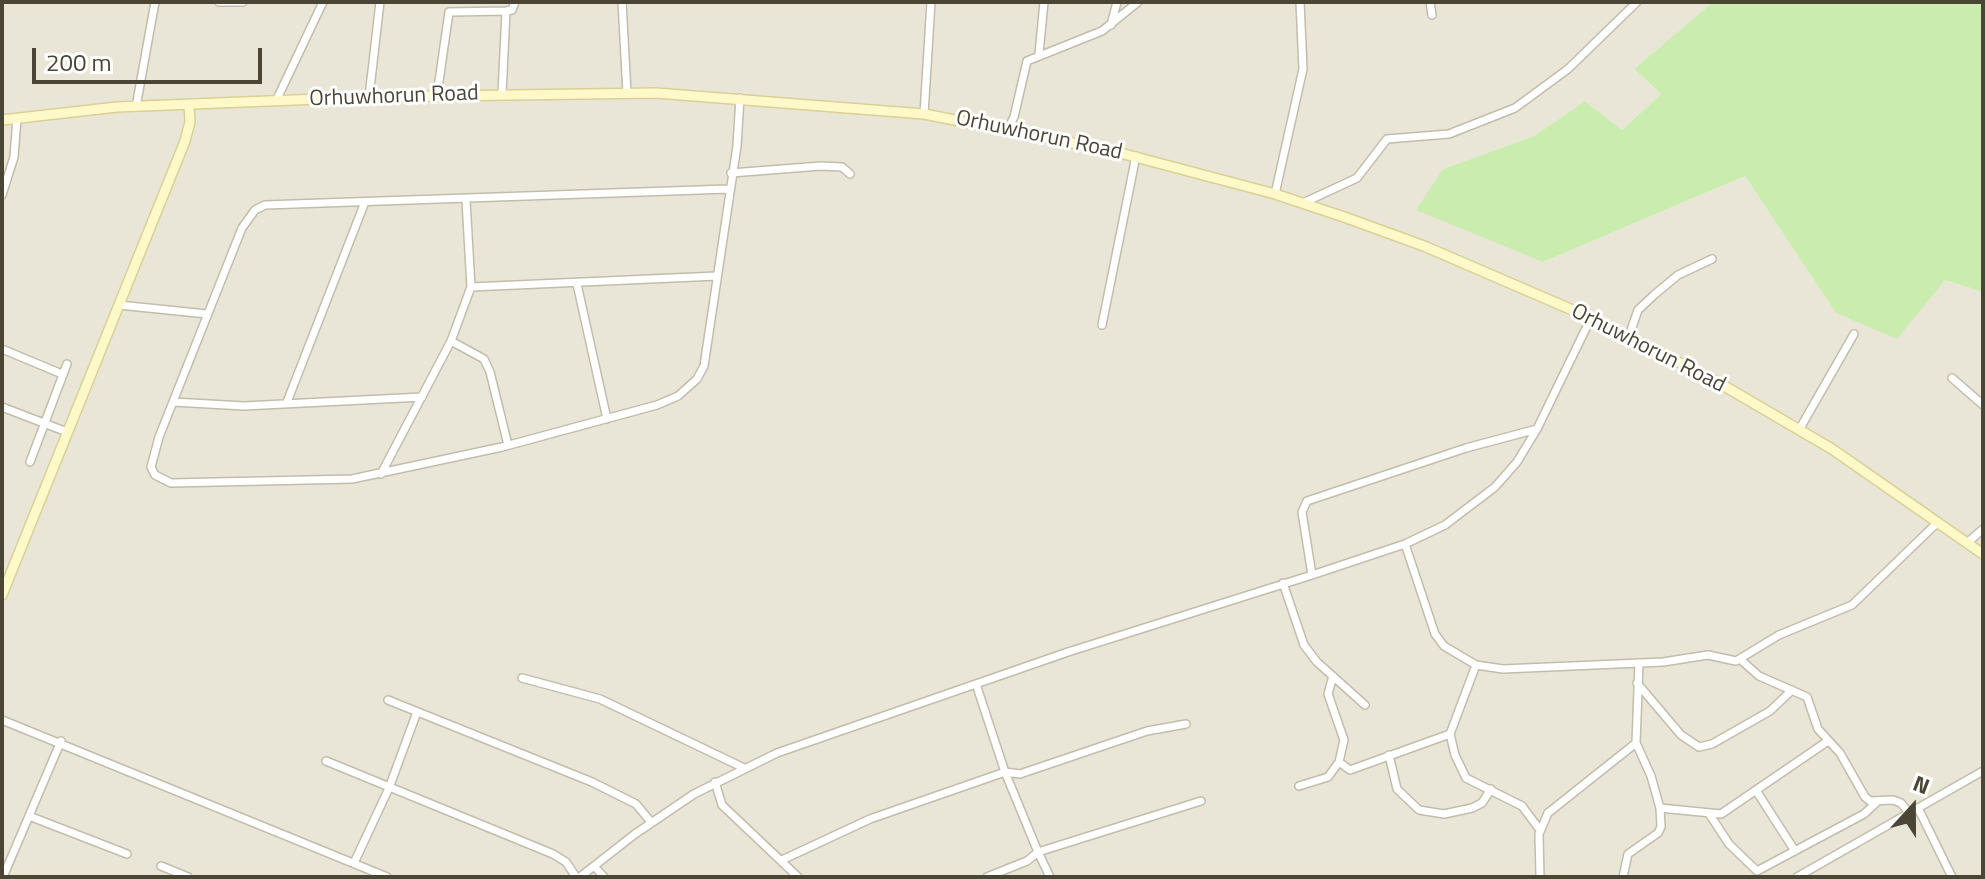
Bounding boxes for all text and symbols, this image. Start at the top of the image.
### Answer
scale bar [36,32,266,82]
text: 200 m [46,44,112,80]
street label: Orhuwhorun Road [309,81,479,113]
street label: Orhuwhorun Road [953,105,1125,167]
street label: Orhuwhorun Road [1567,299,1729,399]
text: N [1908,766,1935,803]
north arrow [1873,767,1953,847]

